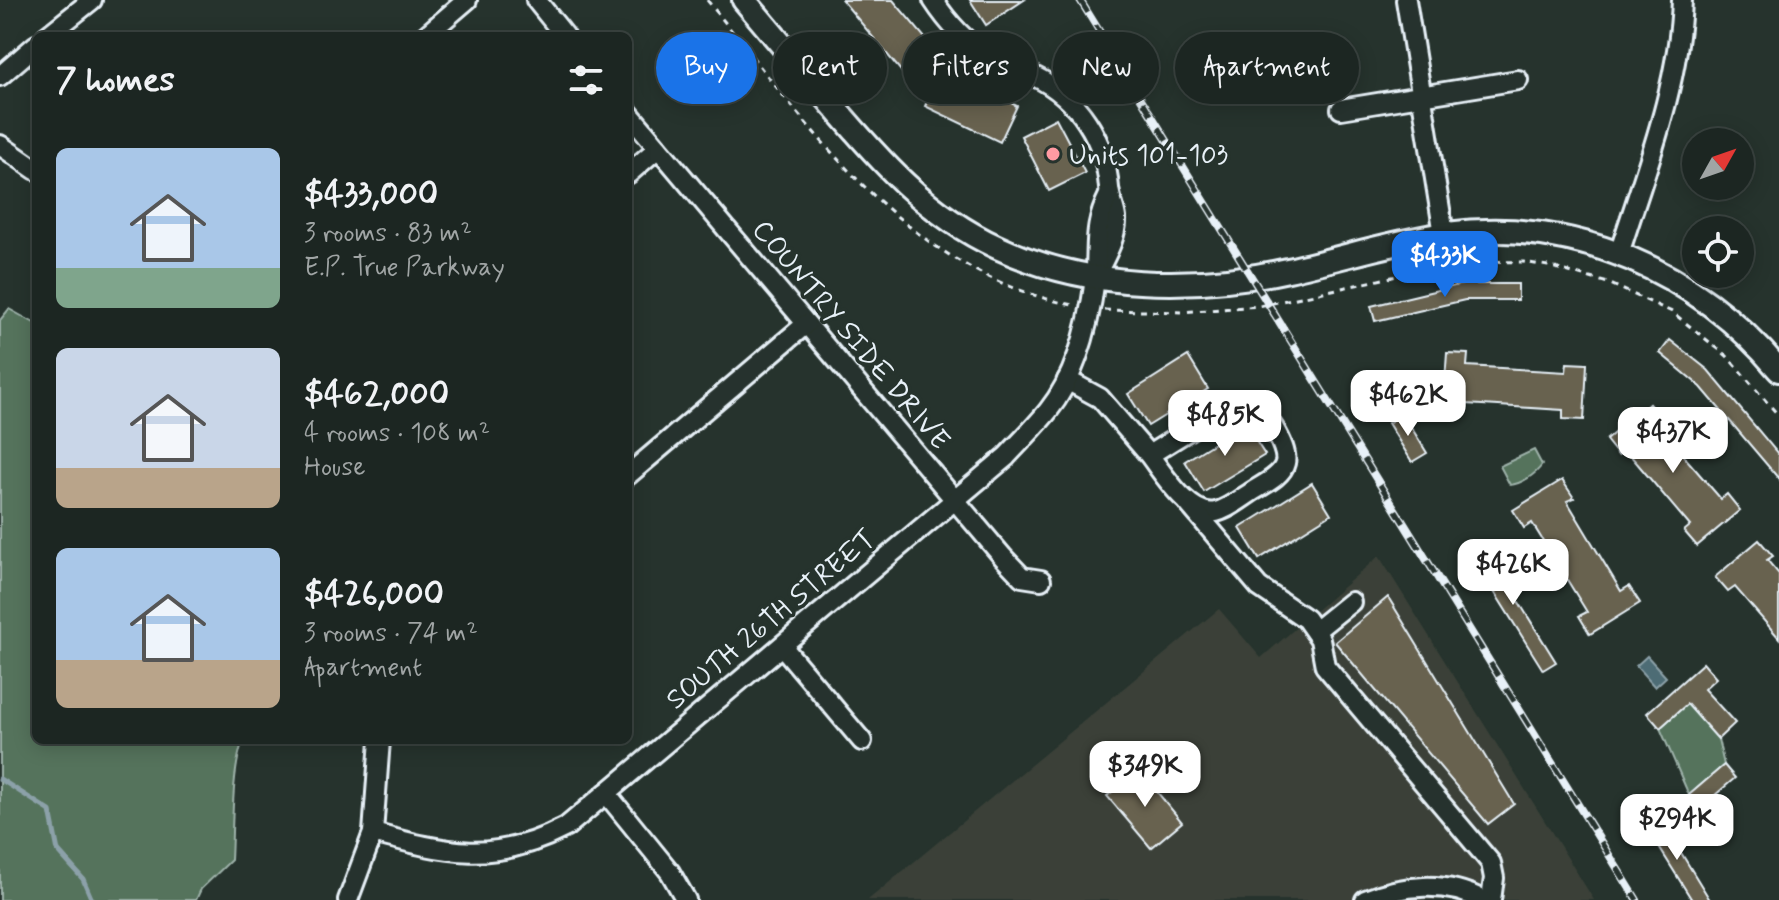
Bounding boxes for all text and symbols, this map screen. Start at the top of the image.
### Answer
chip: Buy [656,32,757,104]
chip: Rent [773,32,887,104]
chip: Filters [903,32,1037,104]
chip: New [1053,32,1159,104]
chip: Apartment [1175,32,1359,104]
text: 7 homes [56,58,175,103]
icon: filters [564,58,608,102]
north arrow [1682,128,1754,200]
map controls [1682,128,1754,288]
place label: Units 101-103 [1069,138,1228,175]
marker: Units 101-103 [1044,145,1062,163]
text: $433,000 [304,172,438,217]
icon: home [120,180,216,276]
street label: COUNTRY SIDE DRIVE [743,213,957,459]
button: locate [1682,216,1754,288]
text: 3 rooms · 83 m² [304,217,472,251]
pin: $433K [1389,231,1501,299]
text: $433K [1410,240,1480,274]
text: E.P. True Parkway [304,251,505,285]
pin: $462K [1352,370,1464,438]
text: $462,000 [304,372,449,417]
text: $462K [1369,379,1447,413]
icon: home [120,380,216,476]
pin: $485K [1169,390,1281,458]
text: $485K [1186,399,1264,433]
pin: $437K [1617,407,1729,475]
text: $437K [1636,416,1710,450]
text: 4 rooms · 108 m² [304,417,490,451]
text: House [304,451,365,485]
street label: SOUTH 26TH STREET [659,521,884,719]
pin: $426K [1457,539,1569,607]
text: $426K [1476,548,1550,582]
text: $426,000 [304,572,444,617]
icon: home [120,580,216,676]
text: 3 rooms · 74 m² [304,617,478,651]
text: Apartment [304,651,422,685]
pin: $349K [1089,741,1201,809]
text: $349K [1108,750,1182,784]
pin: $294K [1621,794,1733,862]
text: $294K [1638,803,1716,837]

